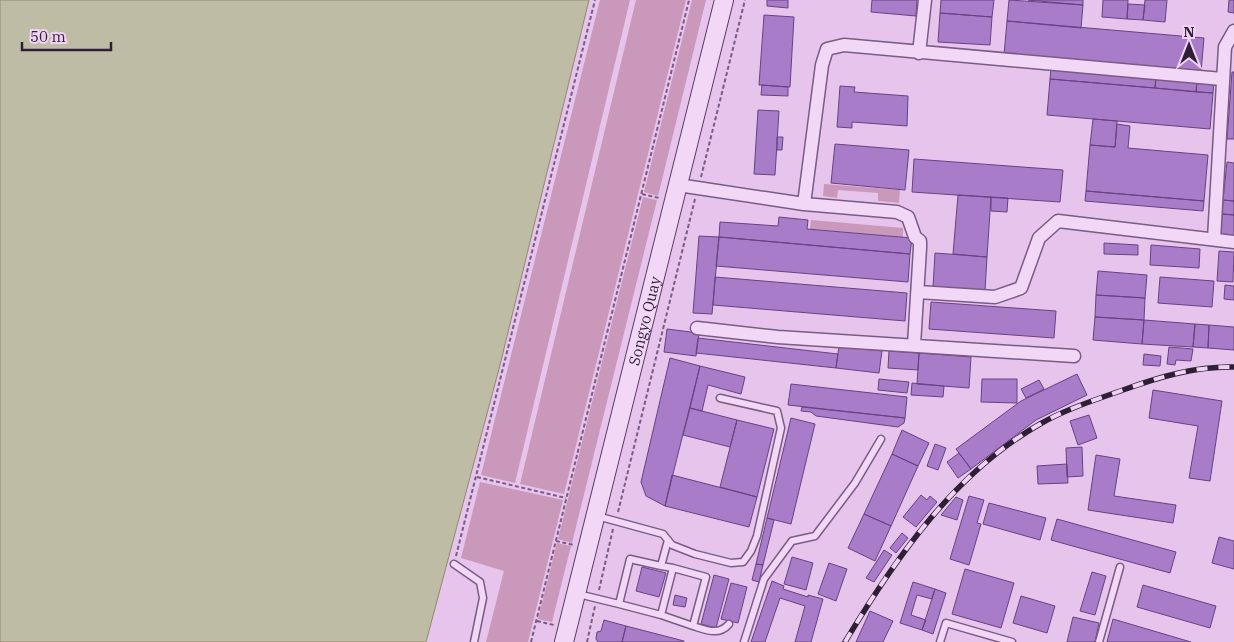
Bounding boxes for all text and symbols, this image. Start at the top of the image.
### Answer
scale bar [22,20,111,52]
north arrow [1164,20,1214,70]
text: N [1183,23,1195,41]
text: 50 m [30,27,66,46]
street label: Songyo Quay [624,274,664,367]

